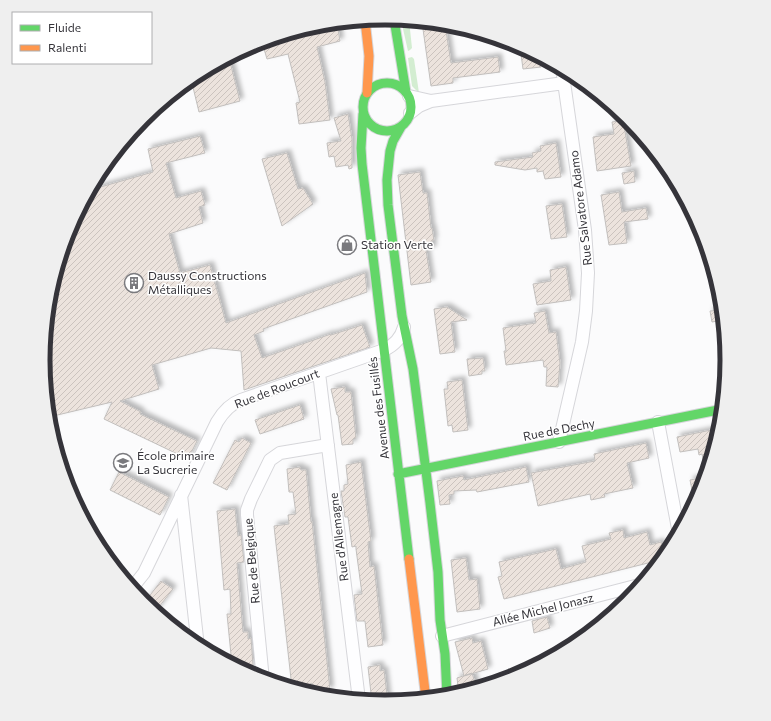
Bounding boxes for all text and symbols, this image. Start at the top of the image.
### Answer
legend [12,12,152,64]
text: Fluide [48,20,81,34]
text: Ralenti [48,40,87,54]
street label: Rue Salvatore Adamo [566,150,594,267]
shop icon: Station Verte [336,234,358,256]
place label: Station Verte [361,237,433,251]
place label: Daussy Constructions Métalliques [148,268,267,296]
building icon: Daussy Constructions Métalliques [123,272,145,294]
street label: Avenue des Fusillés [365,356,391,460]
street label: Rue de Roucourt [232,365,321,411]
street label: Rue de Dechy [522,415,596,443]
place label: École primaire La Sucrerie [137,448,215,476]
school or university icon: École primaire La Sucrerie [112,452,134,474]
street label: Rue d'Allemagne [326,492,350,582]
street label: Rue de Belgique [240,518,262,604]
street label: Allée Michel Jonasz [491,590,595,629]

